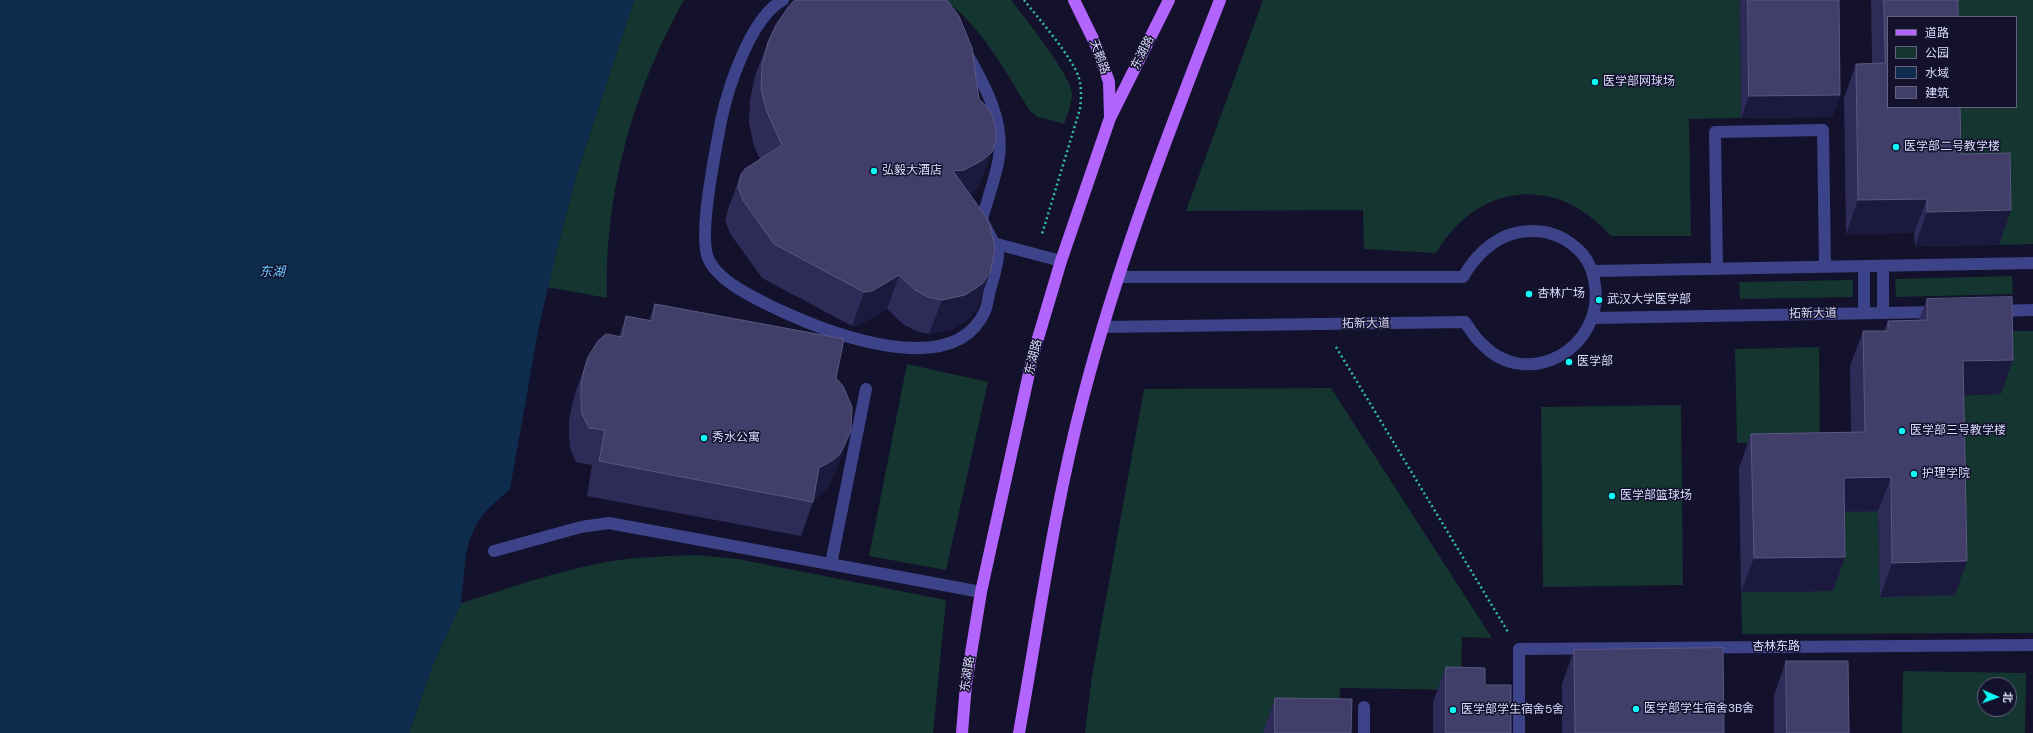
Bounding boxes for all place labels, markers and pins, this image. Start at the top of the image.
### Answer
place label: 医学部网球场 [1603,75,1675,89]
marker: 医学部网球场 [1590,77,1600,87]
place label: 医学部二号教学楼 [1904,140,2000,154]
marker: 医学部二号教学楼 [1891,142,1901,152]
place label: 弘毅大酒店 [882,164,942,178]
marker: 弘毅大酒店 [869,166,879,176]
place label: 杏林广场 [1537,287,1585,301]
marker: 杏林广场 [1524,289,1534,299]
place label: 武汉大学医学部 [1607,293,1691,307]
marker: 武汉大学医学部 [1594,295,1604,305]
place label: 医学部 [1577,355,1613,369]
marker: 医学部 [1564,357,1574,367]
place label: 医学部三号教学楼 [1910,424,2006,438]
marker: 医学部三号教学楼 [1897,426,1907,436]
place label: 秀水公寓 [712,431,760,445]
marker: 秀水公寓 [699,433,709,443]
place label: 护理学院 [1922,467,1970,481]
marker: 护理学院 [1909,469,1919,479]
place label: 医学部篮球场 [1620,489,1692,503]
marker: 医学部篮球场 [1607,491,1617,501]
place label: 医学部学生宿舍3B舍 [1644,702,1754,716]
place label: 医学部学生宿舍5舍 [1461,703,1564,717]
marker: 医学部学生宿舍3B舍 [1631,704,1641,714]
marker: 医学部学生宿舍5舍 [1448,705,1458,715]

